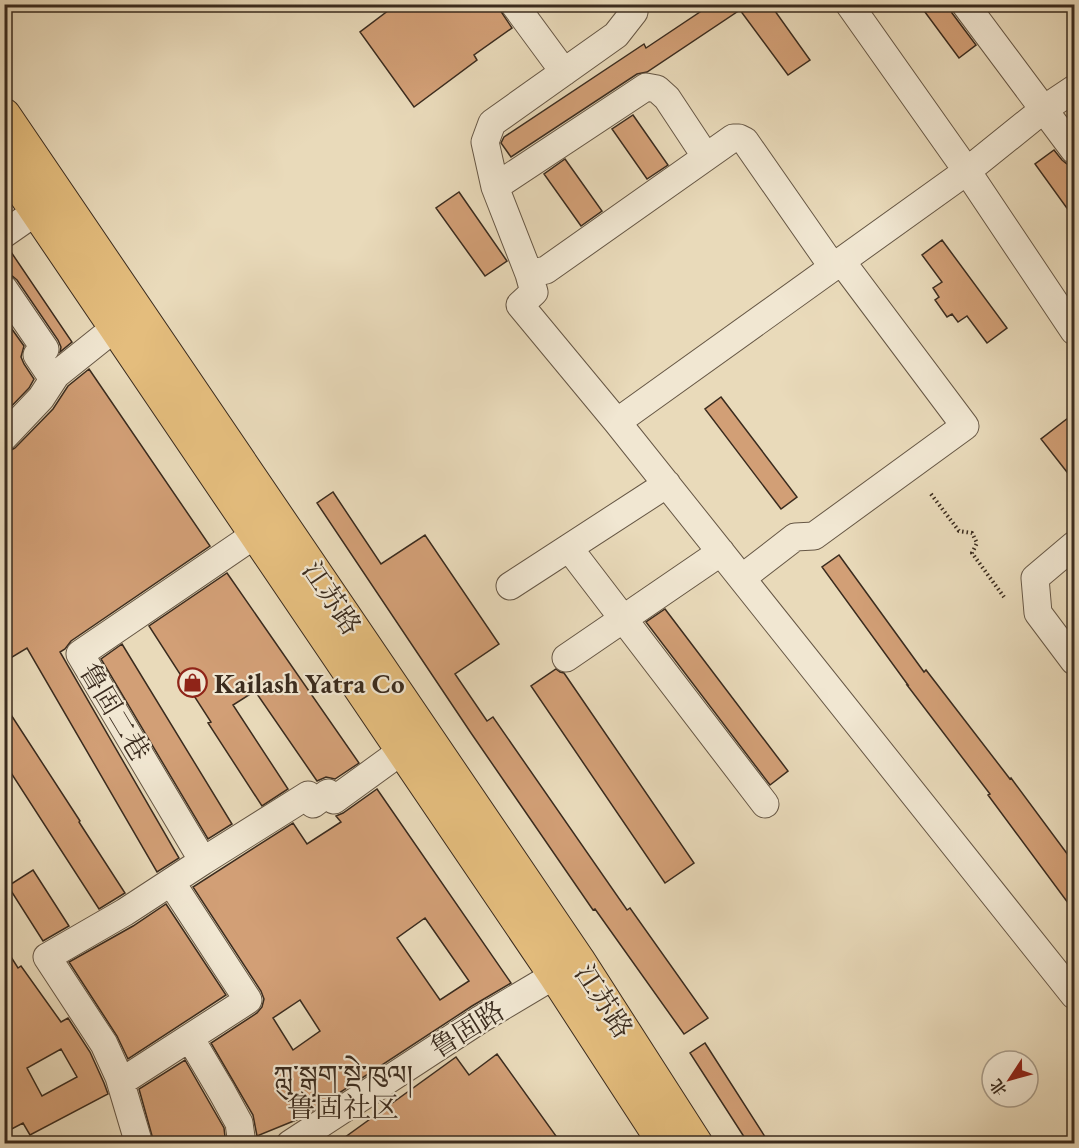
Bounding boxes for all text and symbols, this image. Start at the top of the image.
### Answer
street label: 江苏路 [295,555,369,641]
street label: 鲁固二巷 [72,657,158,767]
place label: Kailash Yatra Co [214,666,405,701]
shop icon: Kailash Yatra Co [177,667,209,699]
street label: 江苏路 [567,958,641,1044]
street label: 鲁固路 [423,993,511,1065]
north arrow [980,1049,1040,1109]
district label: ཀླུ་སྒུག་སྡེ་ཁུལ། 鲁固社区 [273,1055,413,1125]
text: 北 [985,1075,1011,1100]

